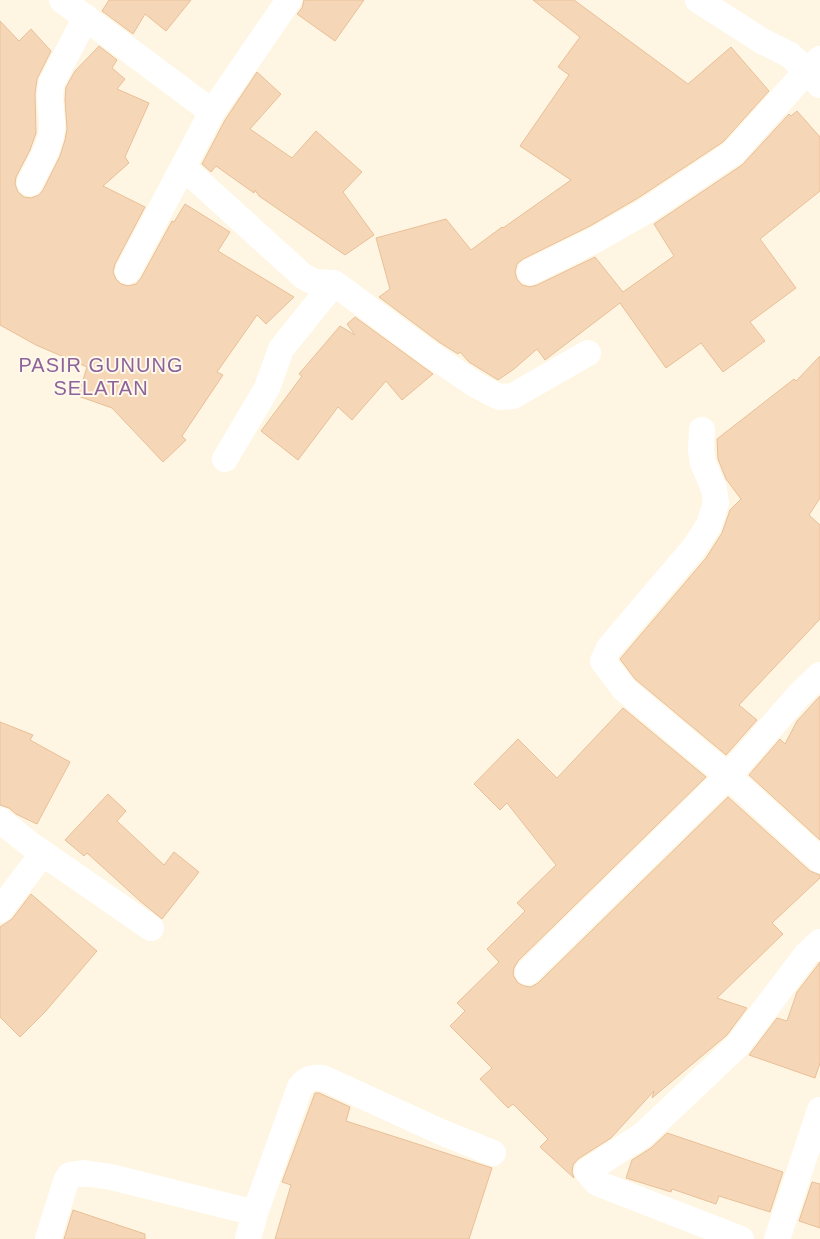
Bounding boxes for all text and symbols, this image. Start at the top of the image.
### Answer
district label: PASIR GUNUNG SELATAN [19,354,183,399]

